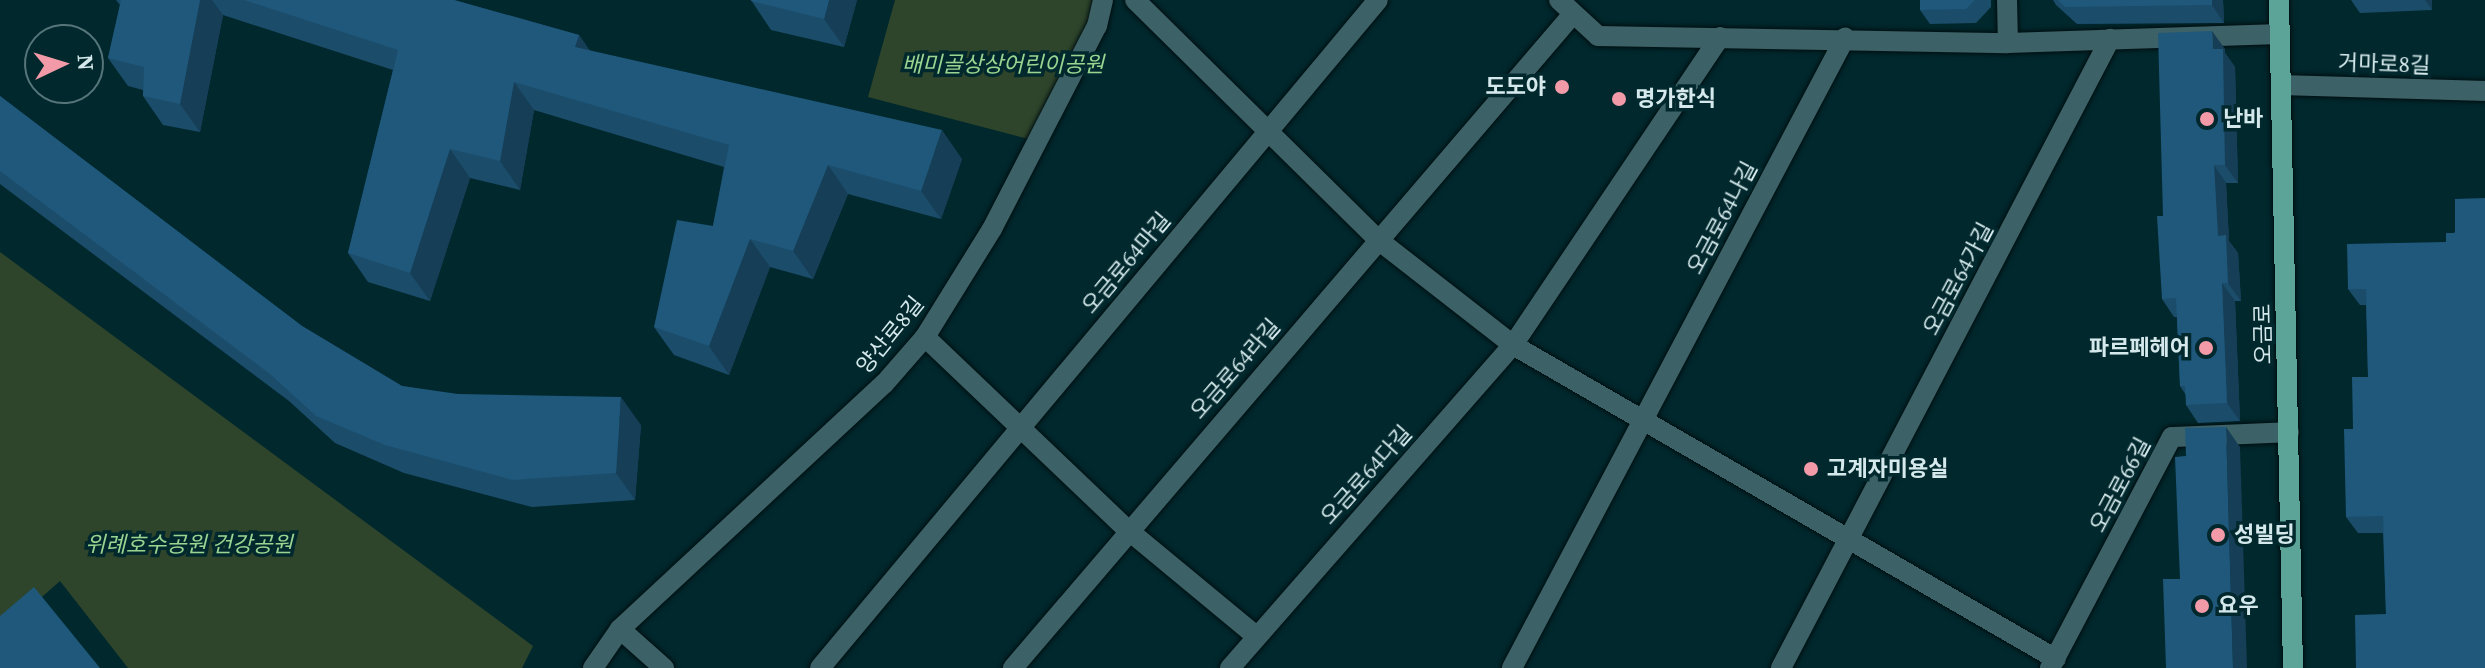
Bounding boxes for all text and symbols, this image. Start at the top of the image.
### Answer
north arrow [24,24,104,104]
street label: 거마로8길 [2338,49,2430,79]
park label: 배미골상상어린이공원 [902,52,1104,78]
text: N [70,53,101,72]
place label: 도도야 [1485,74,1546,100]
marker: 도도야 [1553,78,1571,96]
place label: 명가한식 [1635,86,1716,112]
marker: 명가한식 [1610,90,1628,108]
place label: 난바 [2223,106,2263,132]
marker: 난바 [2198,110,2216,128]
street label: 오금로64나길 [1681,157,1763,279]
street label: 오금로64마길 [1076,207,1176,319]
street label: 오금로64가길 [1917,218,1999,340]
street label: 양산로8길 [851,291,929,379]
street label: 오금로 [2249,303,2277,365]
street label: 오금로64라길 [1185,314,1285,424]
place label: 파르페헤어 [2089,335,2190,361]
marker: 파르페헤어 [2197,339,2215,357]
street label: 오금로64다길 [1315,420,1417,530]
street label: 오금로66길 [2084,433,2156,537]
place label: 고계자미용실 [1827,456,1948,482]
marker: 고계자미용실 [1802,460,1820,478]
place label: 성빌딩 [2234,522,2295,548]
marker: 성빌딩 [2209,526,2227,544]
park label: 위례호수공원 건강공원 [85,532,293,558]
place label: 요우 [2218,593,2258,619]
marker: 요우 [2193,597,2211,615]

